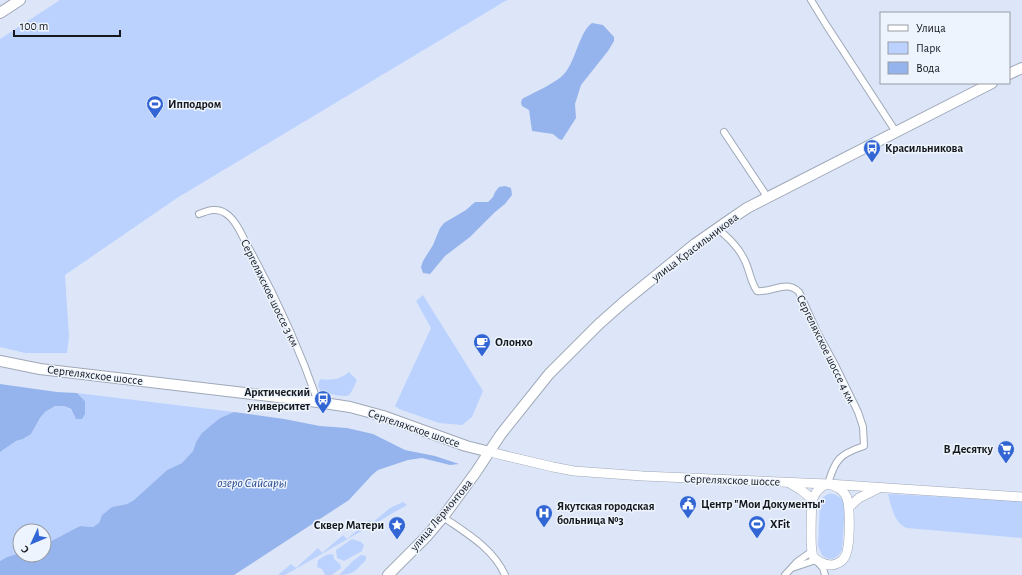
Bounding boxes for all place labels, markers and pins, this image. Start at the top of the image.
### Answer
sports icon: Ипподром [145,94,165,119]
place label: Ипподром [168,98,221,110]
bus stop icon: Красильникова [862,138,882,163]
place label: Красильникова [885,142,963,154]
cafe icon: Олонхо [472,332,492,357]
place label: Олонхо [495,336,533,348]
place label: Арктический университет [244,386,310,413]
bus stop icon: Арктический университет [313,389,333,414]
supermarket icon: В Десятку [996,439,1016,464]
place label: В Десятку [944,443,994,456]
public building icon: Центр "Мои Документы" [678,494,698,519]
place label: Центр "Мои Документы" [701,498,825,511]
place label: Якутская городская больница №3 [557,500,655,526]
hospital icon: Якутская городская больница №3 [534,503,554,528]
sports icon: XFit [747,514,767,539]
place icon: Сквер Матери [387,515,407,540]
place label: XFit [770,518,790,530]
place label: Сквер Матери [314,519,384,531]

